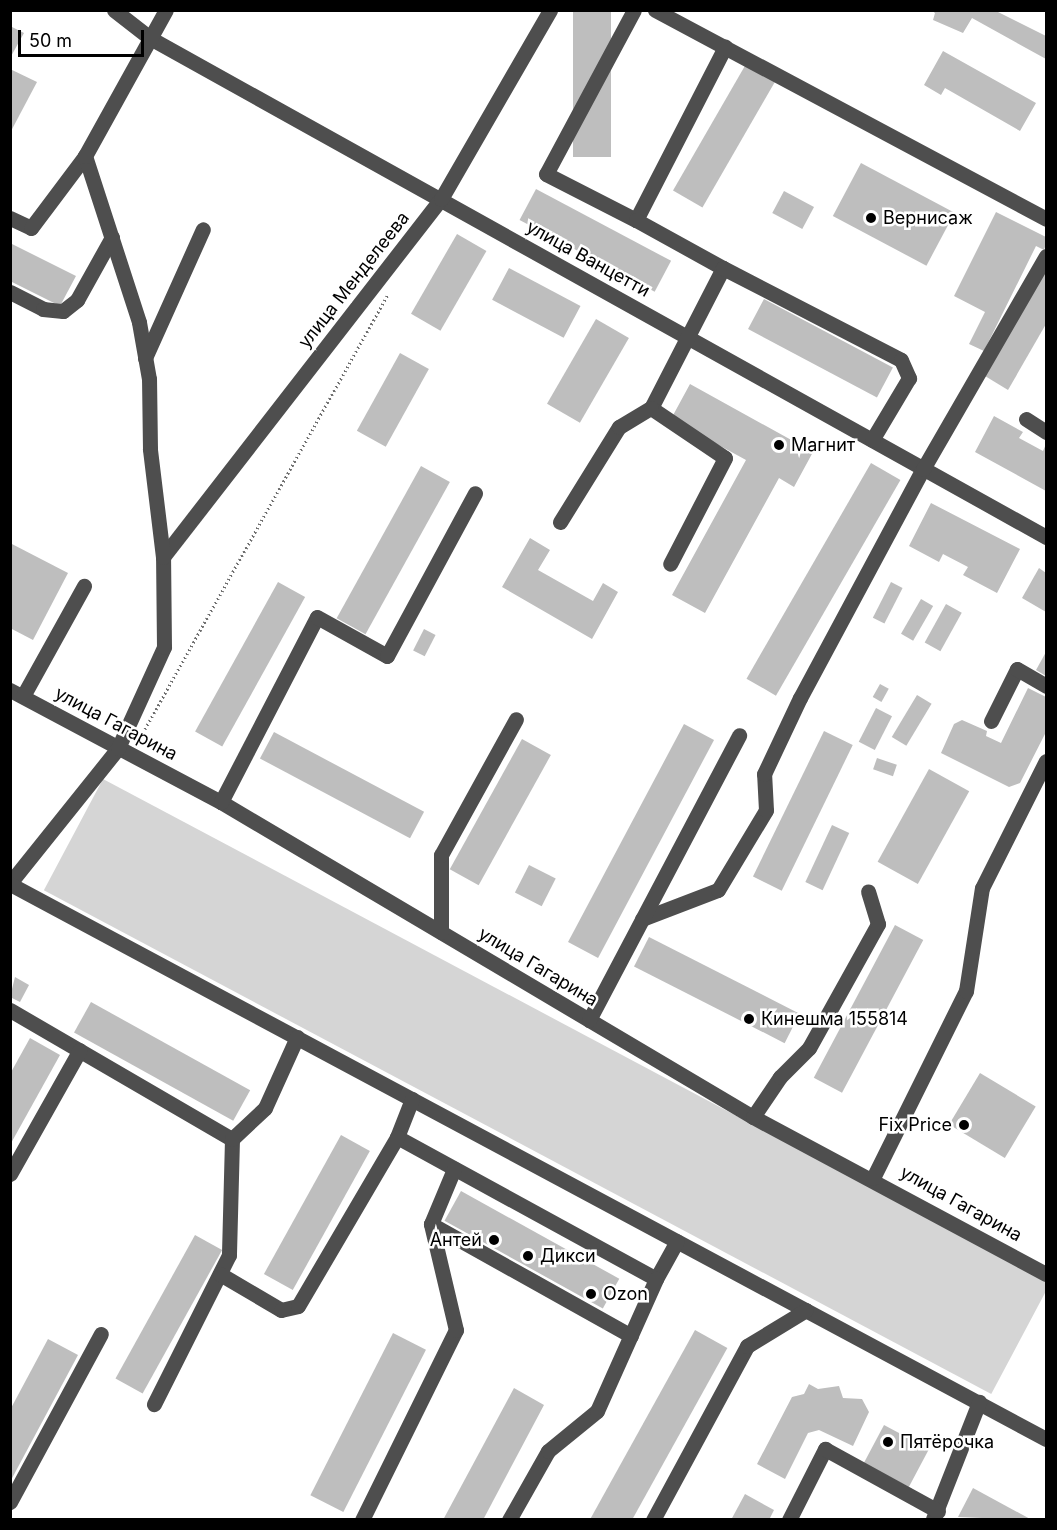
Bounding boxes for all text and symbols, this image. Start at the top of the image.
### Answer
scale bar [21,18,147,56]
text: 50 m [29,30,72,51]
place label: Вернисаж [883,207,973,229]
street label: улица Менделеева [294,208,414,352]
marker: Вернисаж [864,211,878,225]
street label: улица Ванцетти [522,216,654,302]
place label: Магнит [791,434,855,456]
marker: Магнит [772,438,786,452]
street label: улица Гагарина [51,683,181,765]
street label: улица Гагарина [474,923,602,1011]
place label: Кинешма 155814 [761,1008,908,1030]
marker: Кинешма 155814 [742,1012,756,1026]
place label: Fix Price [878,1114,952,1136]
marker: Fix Price [957,1118,971,1132]
street label: улица Гагарина [896,1162,1026,1246]
place label: Антей [430,1229,482,1251]
marker: Антей [487,1233,501,1247]
place label: Дикси [540,1245,596,1267]
marker: Дикси [521,1249,535,1263]
place label: Ozon [603,1283,648,1305]
marker: Ozon [584,1287,598,1301]
place label: Пятёрочка [900,1431,994,1453]
marker: Пятёрочка [881,1435,895,1449]

